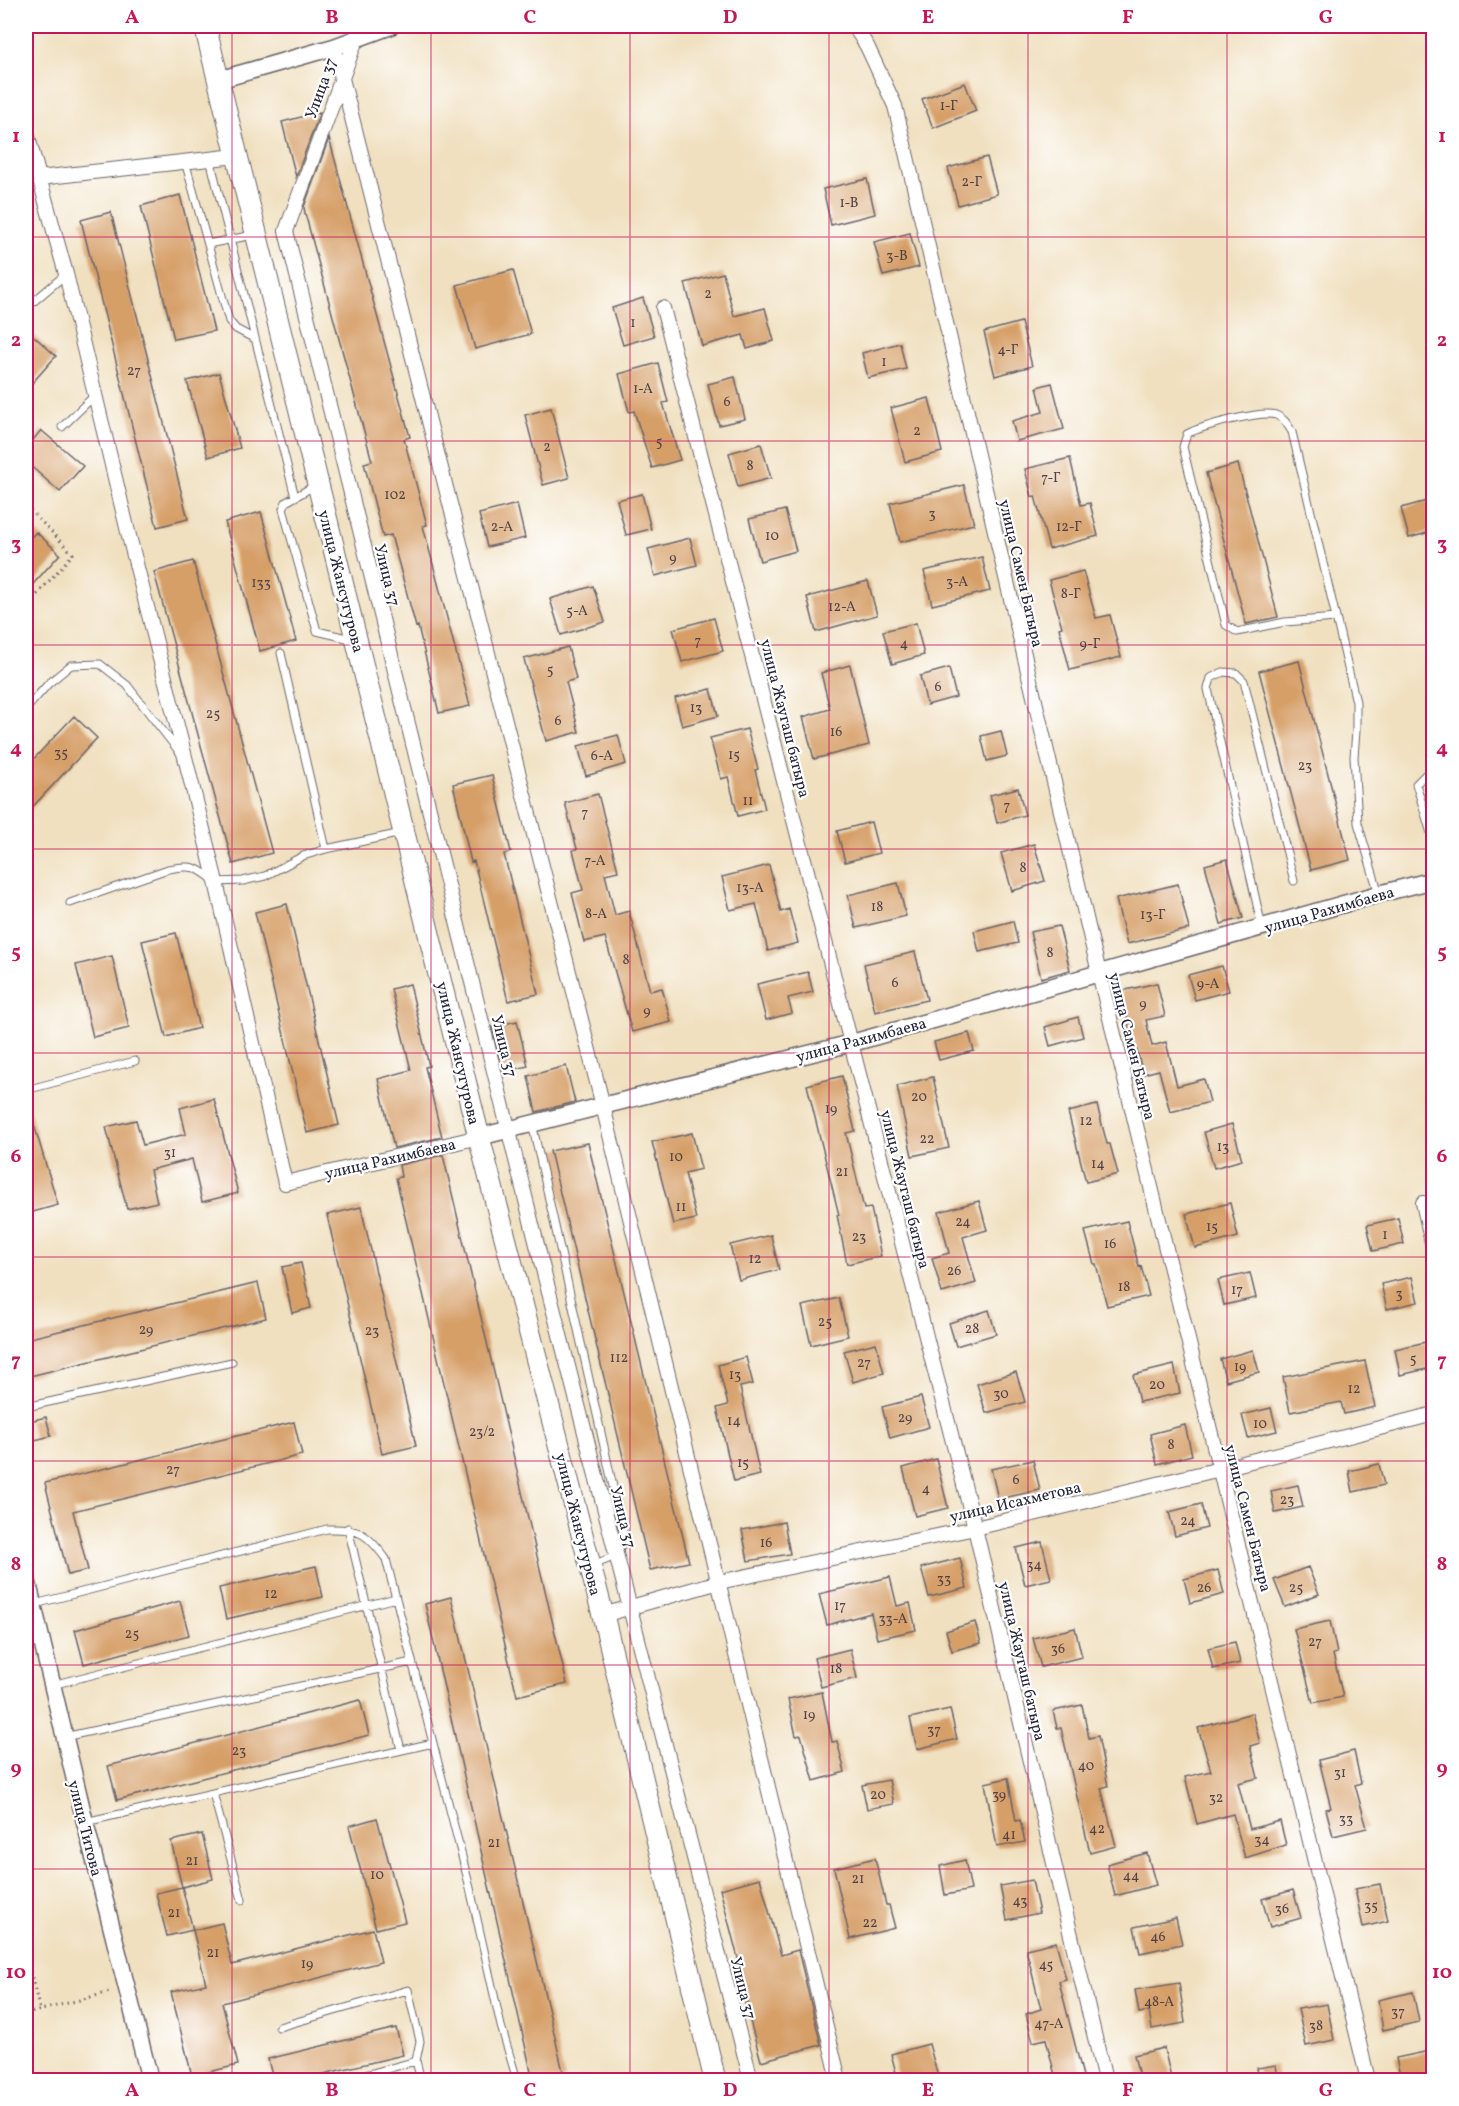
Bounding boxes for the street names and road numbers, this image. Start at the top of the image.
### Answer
street label: Улица 37 [301,55,343,122]
street label: улица Самен Батыра [992,497,1048,650]
street label: улица Жансугурова [312,508,368,655]
street label: Улица 37 [368,542,404,609]
street label: улица Жаугаш батыра [754,637,814,800]
street label: улица Рахимбаева [1262,882,1397,940]
street label: улица Самен Батыра [1102,970,1160,1123]
street label: улица Жансугурова [430,980,484,1127]
street label: Улица 37 [485,1013,521,1080]
street label: улица Рахимбаева [794,1013,929,1069]
street label: улица Жаугаш батыра [874,1108,934,1271]
street label: улица Рахимбаева [323,1134,458,1186]
street label: улица Самен Батыра [1218,1442,1276,1595]
street label: улица Жансугурова [549,1451,605,1598]
street label: улица Исахметова [948,1477,1083,1529]
street label: Улица 37 [604,1484,640,1551]
street label: улица Жаугаш батыра [992,1580,1050,1743]
street label: улица Титова [61,1778,107,1879]
street label: Улица 37 [724,1955,760,2022]

